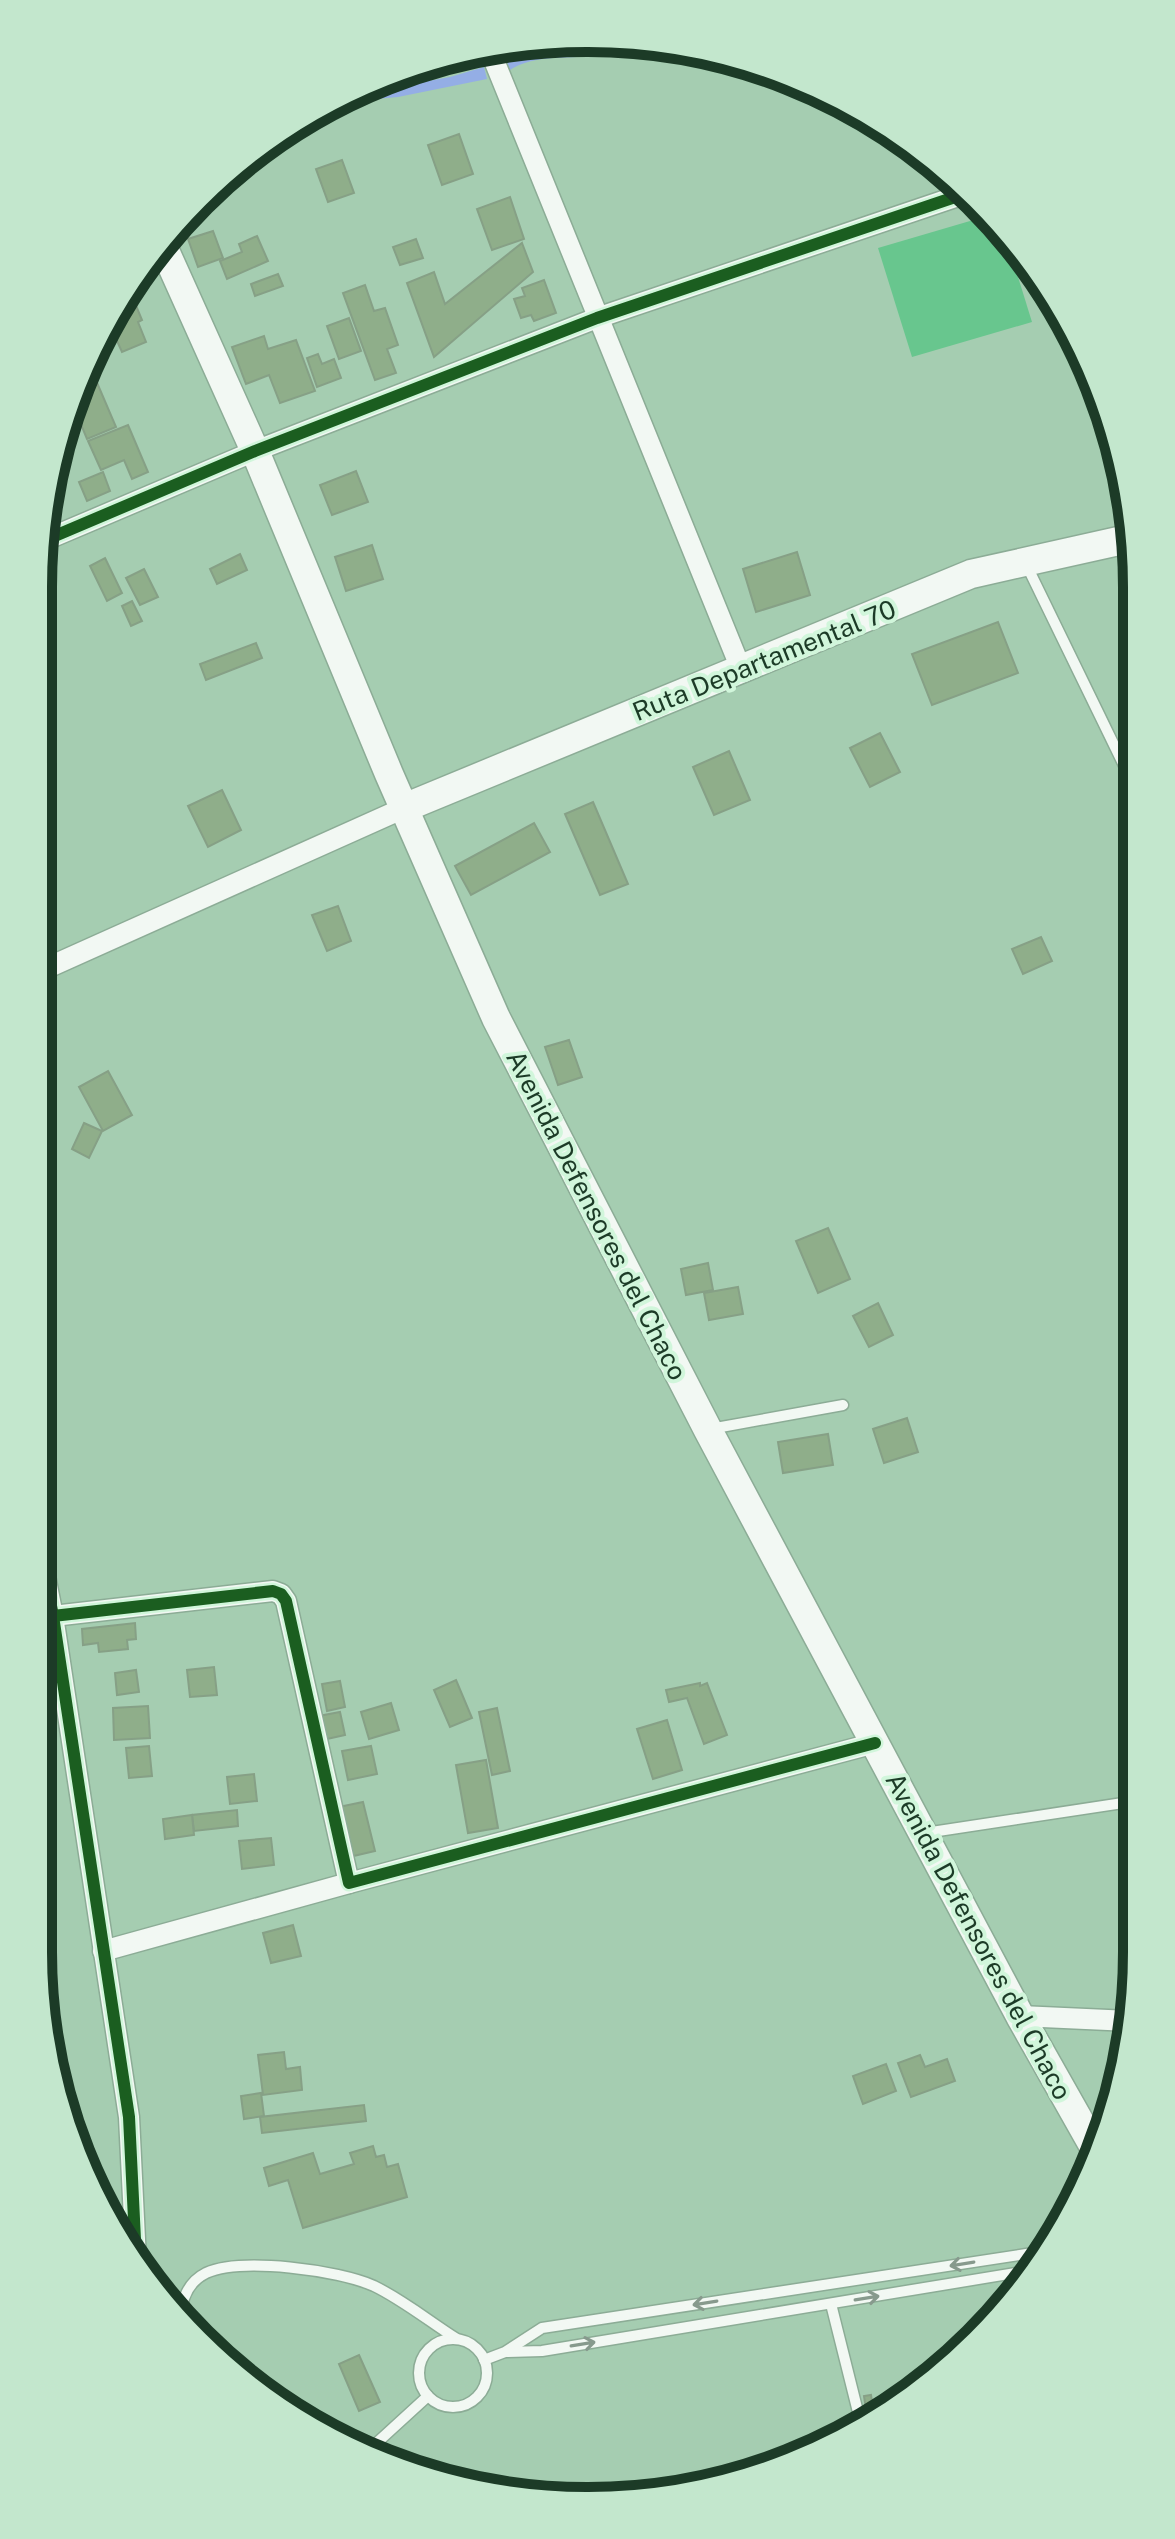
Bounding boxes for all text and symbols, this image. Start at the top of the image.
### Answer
street label: Ruta Departamental 70 [628,593,900,727]
street label: Avenida Defensores del Chaco [500,1045,694,1385]
street label: Avenida Defensores del Chaco [879,1767,1079,2105]
one-way arrow [950,2257,975,2272]
one-way arrow [854,2289,879,2304]
one-way arrow [692,2296,718,2311]
one-way arrow [570,2336,595,2351]

